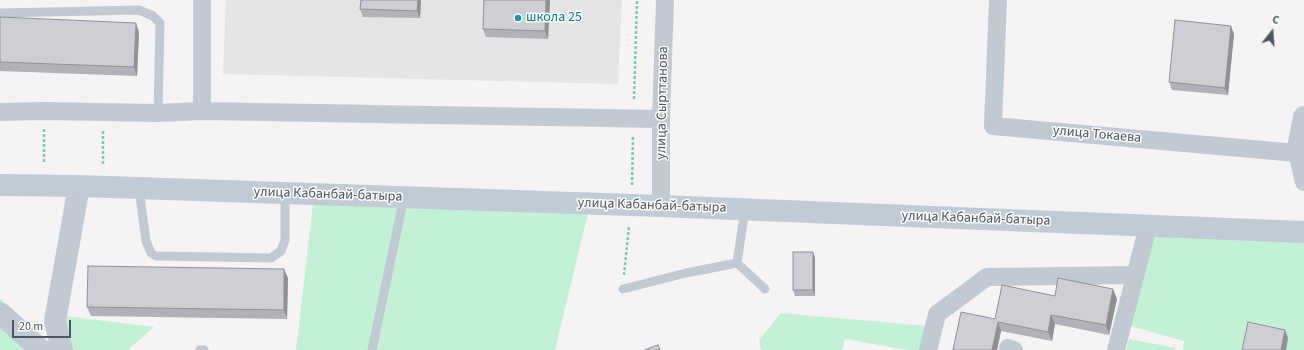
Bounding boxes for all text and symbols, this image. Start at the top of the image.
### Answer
place label: школа 25 [526,10,582,26]
north arrow [1252,12,1292,52]
text: С [1270,12,1281,28]
marker: школа 25 [513,13,523,23]
street label: улица Сырттанова [654,46,672,160]
street label: улица Токаева [1052,123,1142,147]
street label: улица Кабанбай-батыра [253,184,403,206]
street label: улица Кабанбай-батыра [577,195,727,217]
street label: улица Кабанбай-батыра [901,208,1051,230]
scale bar [14,312,73,338]
text: 20 m [19,318,43,335]

